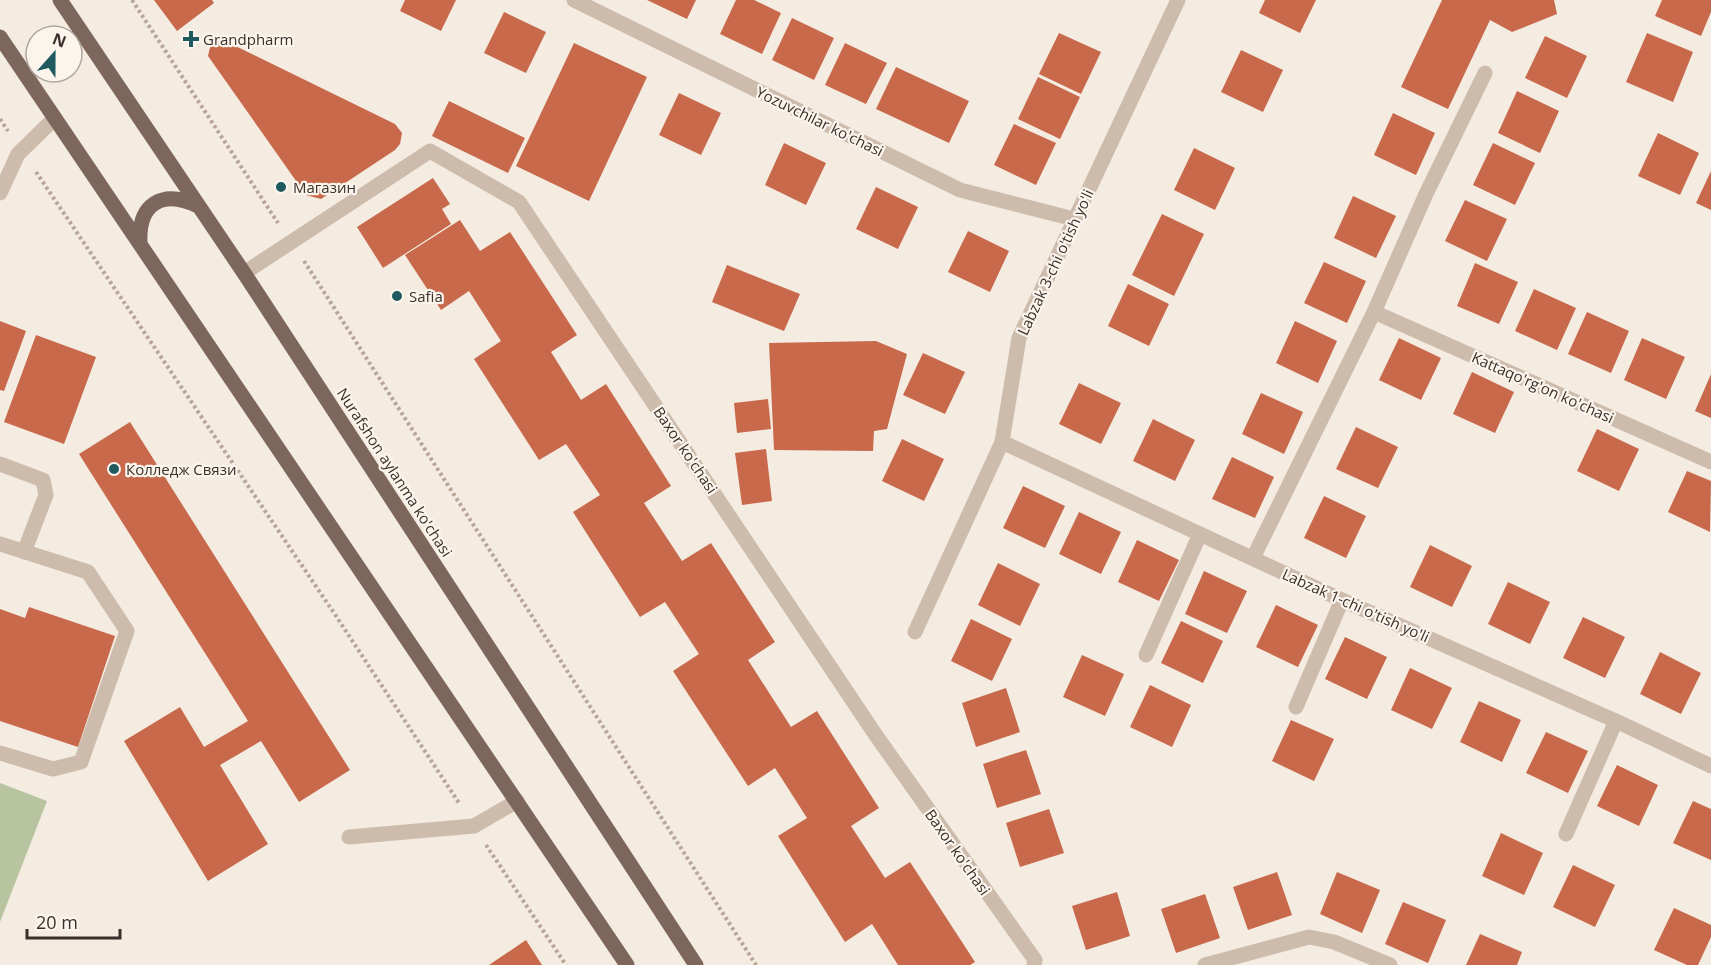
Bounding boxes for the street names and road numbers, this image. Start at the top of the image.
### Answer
street label: Yozuvchilar ko'chasi [753,81,887,161]
street label: Labzak 3-chi o'tish yo'li [1012,186,1098,338]
street label: Kattaqo'rg'on ko'chasi [1469,347,1617,427]
street label: Nurafshon aylanma ko'chasi [333,384,457,560]
street label: Baxor ko'chasi [650,403,722,497]
street label: Labzak 1-chi o'tish yo'li [1279,564,1433,646]
street label: Baxor ko'chasi [921,805,995,899]

